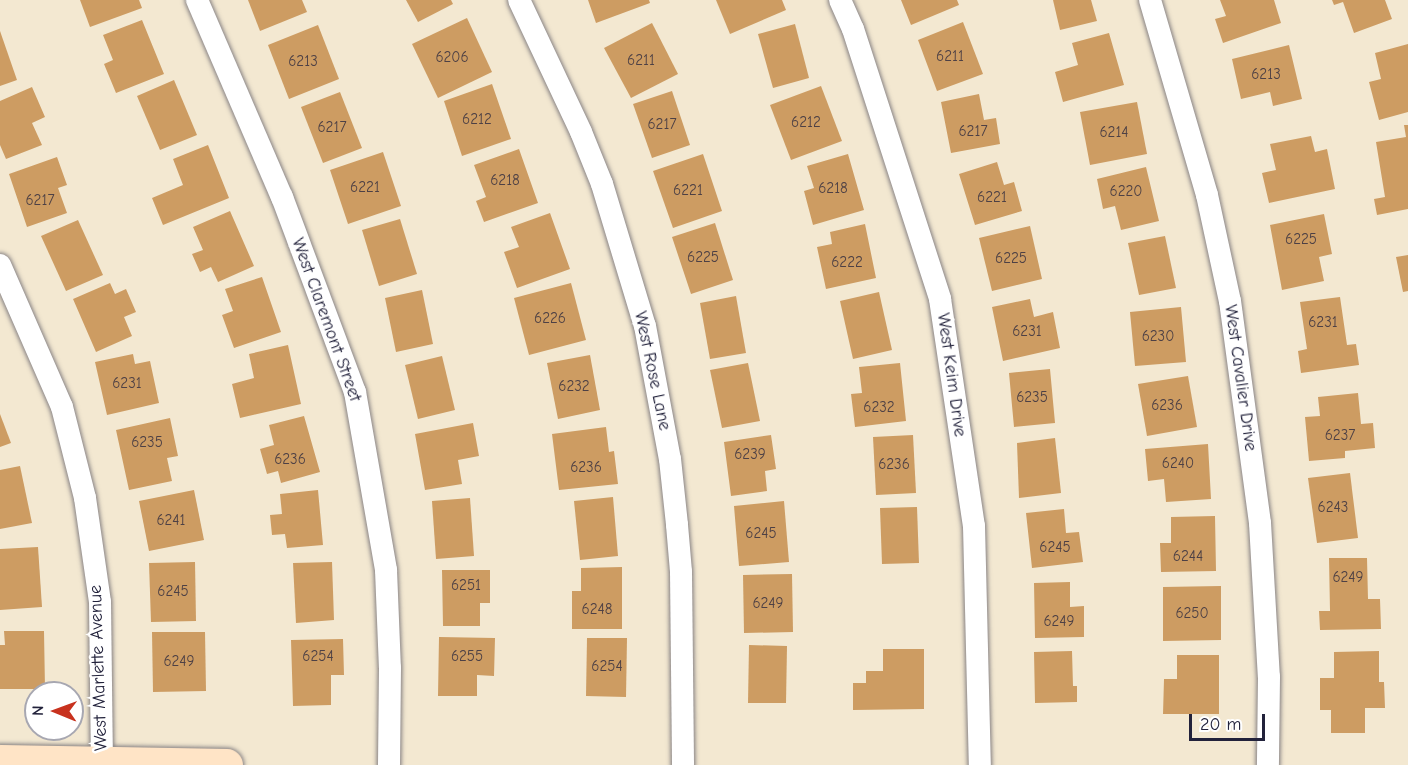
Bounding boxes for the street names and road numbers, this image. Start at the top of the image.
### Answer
street label: West Claremont Street [286,235,366,405]
street label: West Cavalier Drive [1219,303,1261,453]
street label: West Rose Lane [629,309,675,433]
street label: West Keim Drive [932,312,970,438]
street label: West Marlette Avenue [85,585,113,751]

